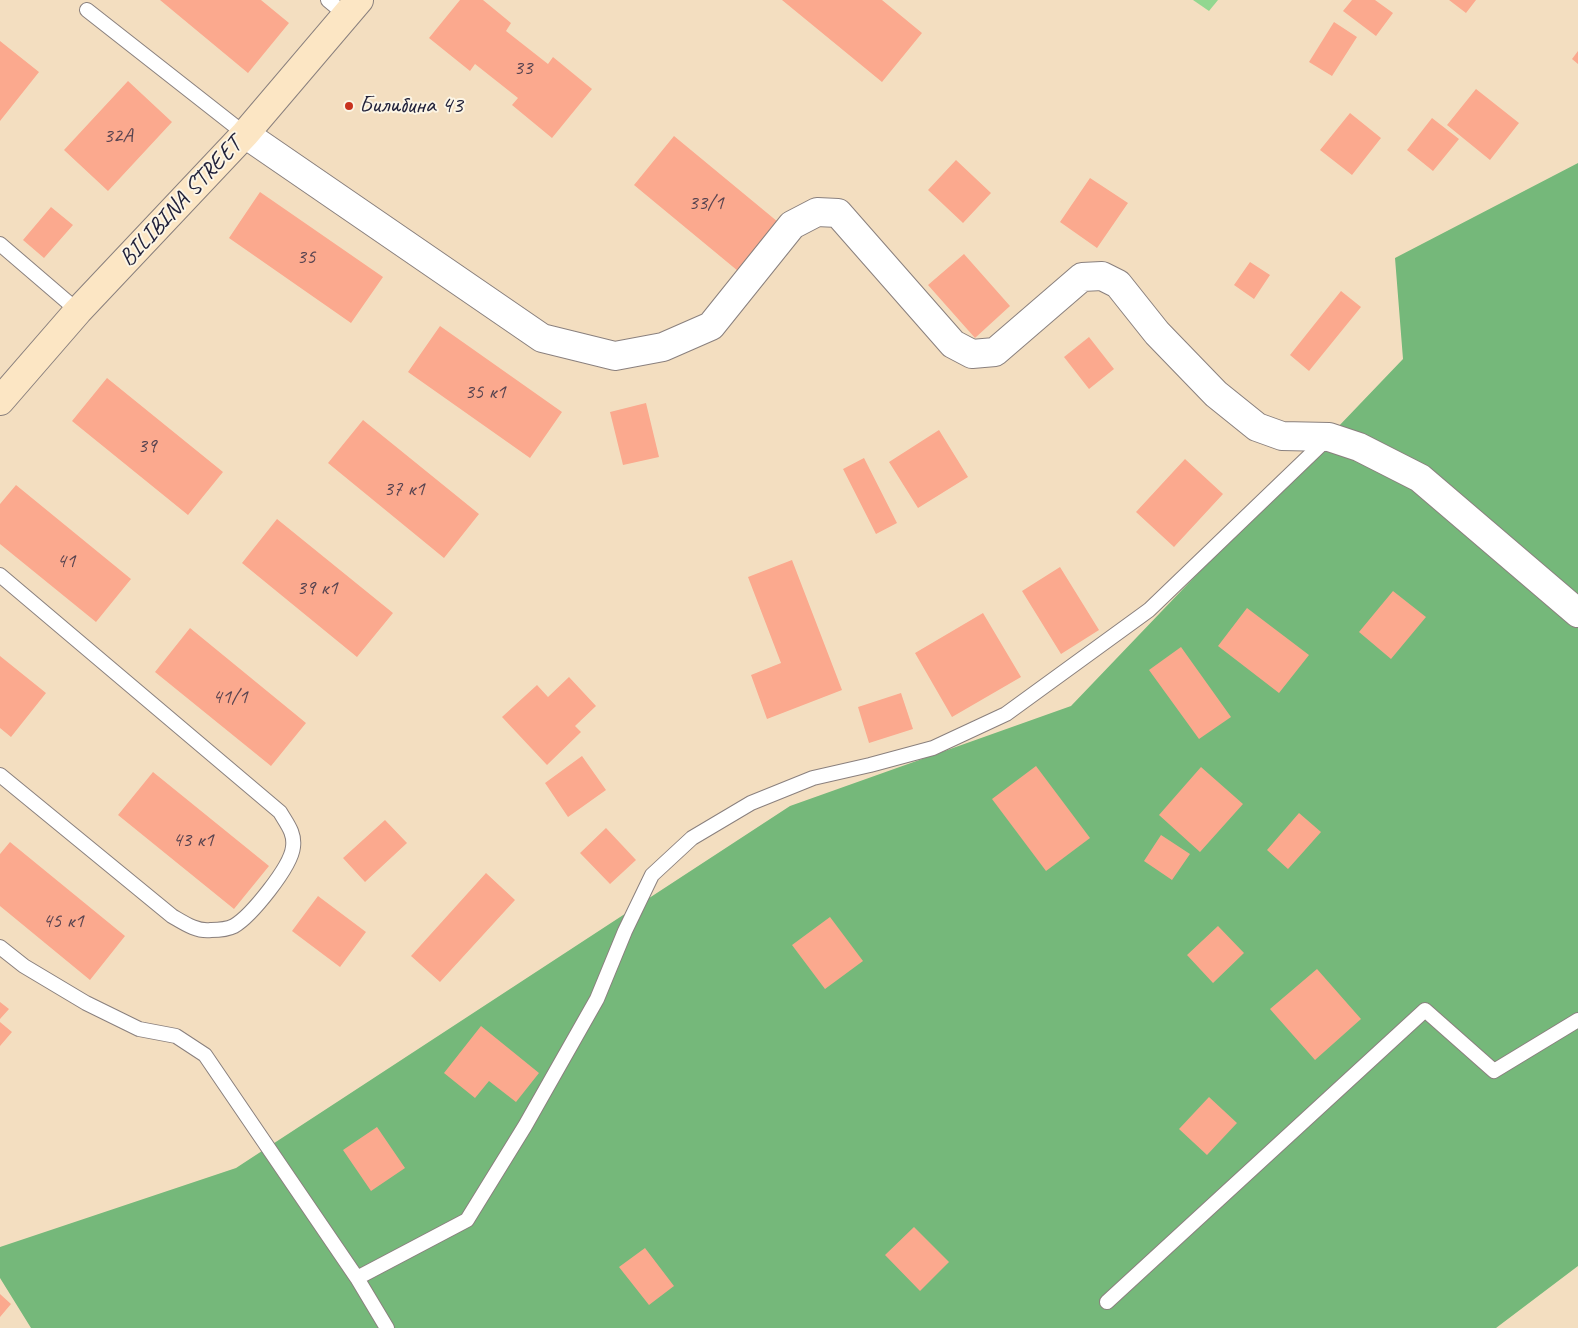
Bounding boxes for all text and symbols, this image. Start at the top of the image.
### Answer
house number: 33 [514,55,532,81]
place label: Билибина 43 [359,92,463,120]
marker: Билибина 43 [343,100,355,112]
house number: 32А [103,123,133,149]
street label: BILIBINA STREET [114,131,248,273]
house number: 33/1 [688,190,724,216]
house number: 35 [297,244,315,270]
house number: 35 к1 [464,379,506,405]
house number: 39 [138,433,156,459]
house number: 37 к1 [383,476,425,502]
house number: 41 [57,548,75,574]
house number: 39 к1 [296,575,338,601]
house number: 41/1 [212,684,248,710]
house number: 43 к1 [172,827,214,853]
house number: 45 к1 [42,908,84,934]

